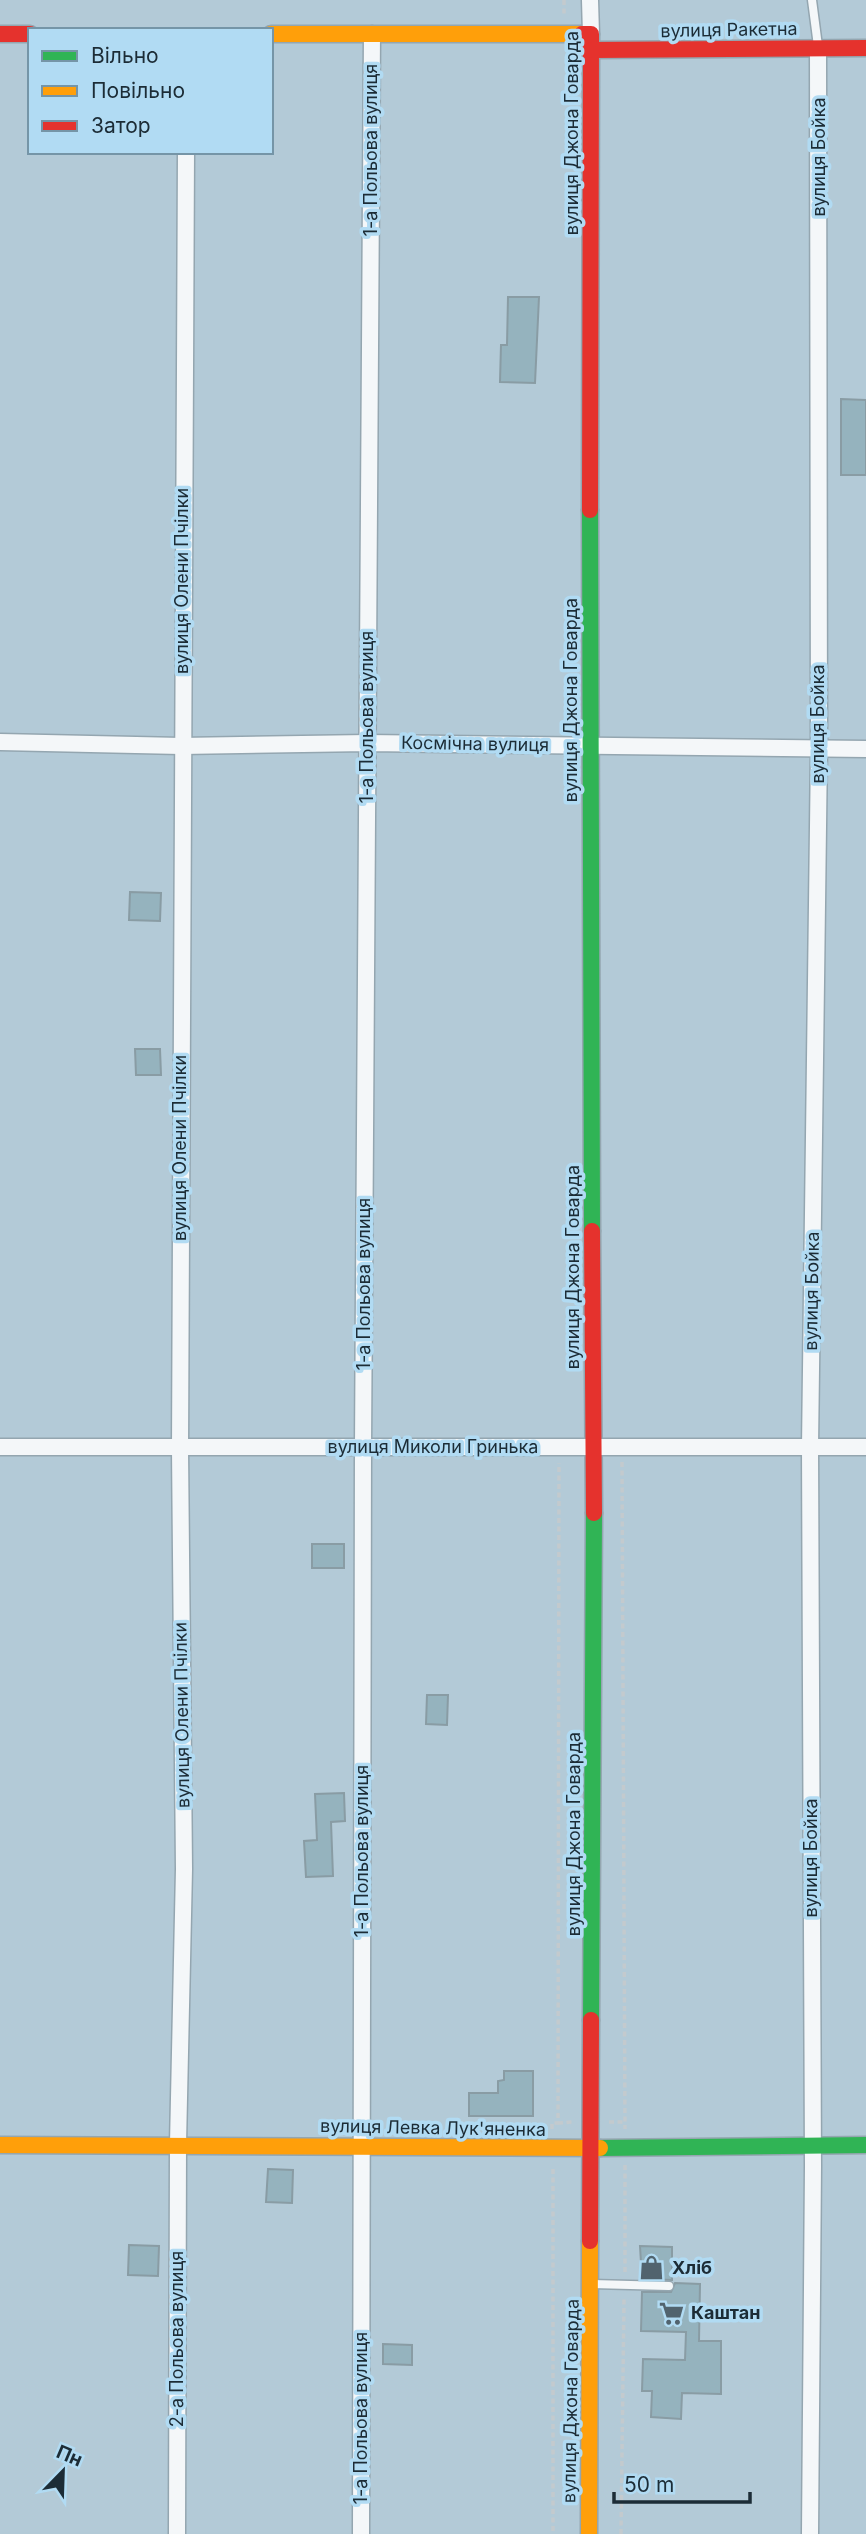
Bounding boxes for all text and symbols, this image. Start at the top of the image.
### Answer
street label: вулиця Ракетна [660,18,798,41]
legend [28,28,273,154]
street label: вулиця Джона Говарда [561,31,582,235]
text: Вільно [91,43,159,68]
street label: 1-а Польова вулиця [360,64,381,236]
text: Повільно [91,78,185,103]
street label: вулиця Бойка [808,97,829,217]
text: Затор [91,113,151,138]
street label: вулиця Олени Пчілки [171,488,192,674]
street label: вулиця Джона Говарда [560,598,581,802]
street label: 1-а Польова вулиця [356,631,377,803]
street label: вулиця Бойка [807,664,828,784]
street label: Космічна вулиця [401,732,549,755]
street label: вулиця Олени Пчілки [169,1055,190,1241]
street label: вулиця Джона Говарда [562,1165,583,1369]
street label: 1-а Польова вулиця [353,1198,374,1370]
street label: вулиця Бойка [800,1231,823,1351]
street label: вулиця Миколи Гринька [328,1436,538,1457]
street label: вулиця Олени Пчілки [169,1622,194,1808]
street label: вулиця Джона Говарда [563,1732,584,1936]
street label: 1-а Польова вулиця [351,1765,372,1937]
street label: вулиця Бойка [800,1798,821,1918]
street label: вулиця Левка Лук'яненка [320,2115,546,2140]
street label: 2-а Польова вулиця [166,2251,187,2427]
shop icon: Хліб [638,2254,666,2282]
place label: Хліб [672,2257,712,2278]
street label: вулиця Джона Говарда [558,2299,583,2503]
supermarket icon: Каштан [657,2299,685,2327]
place label: Каштан [691,2302,760,2323]
street label: 1-а Польова вулиця [350,2332,371,2504]
north arrow [28,2436,98,2506]
text: Пн [53,2440,86,2471]
scale bar [614,2460,750,2504]
text: 50 m [624,2472,674,2497]

